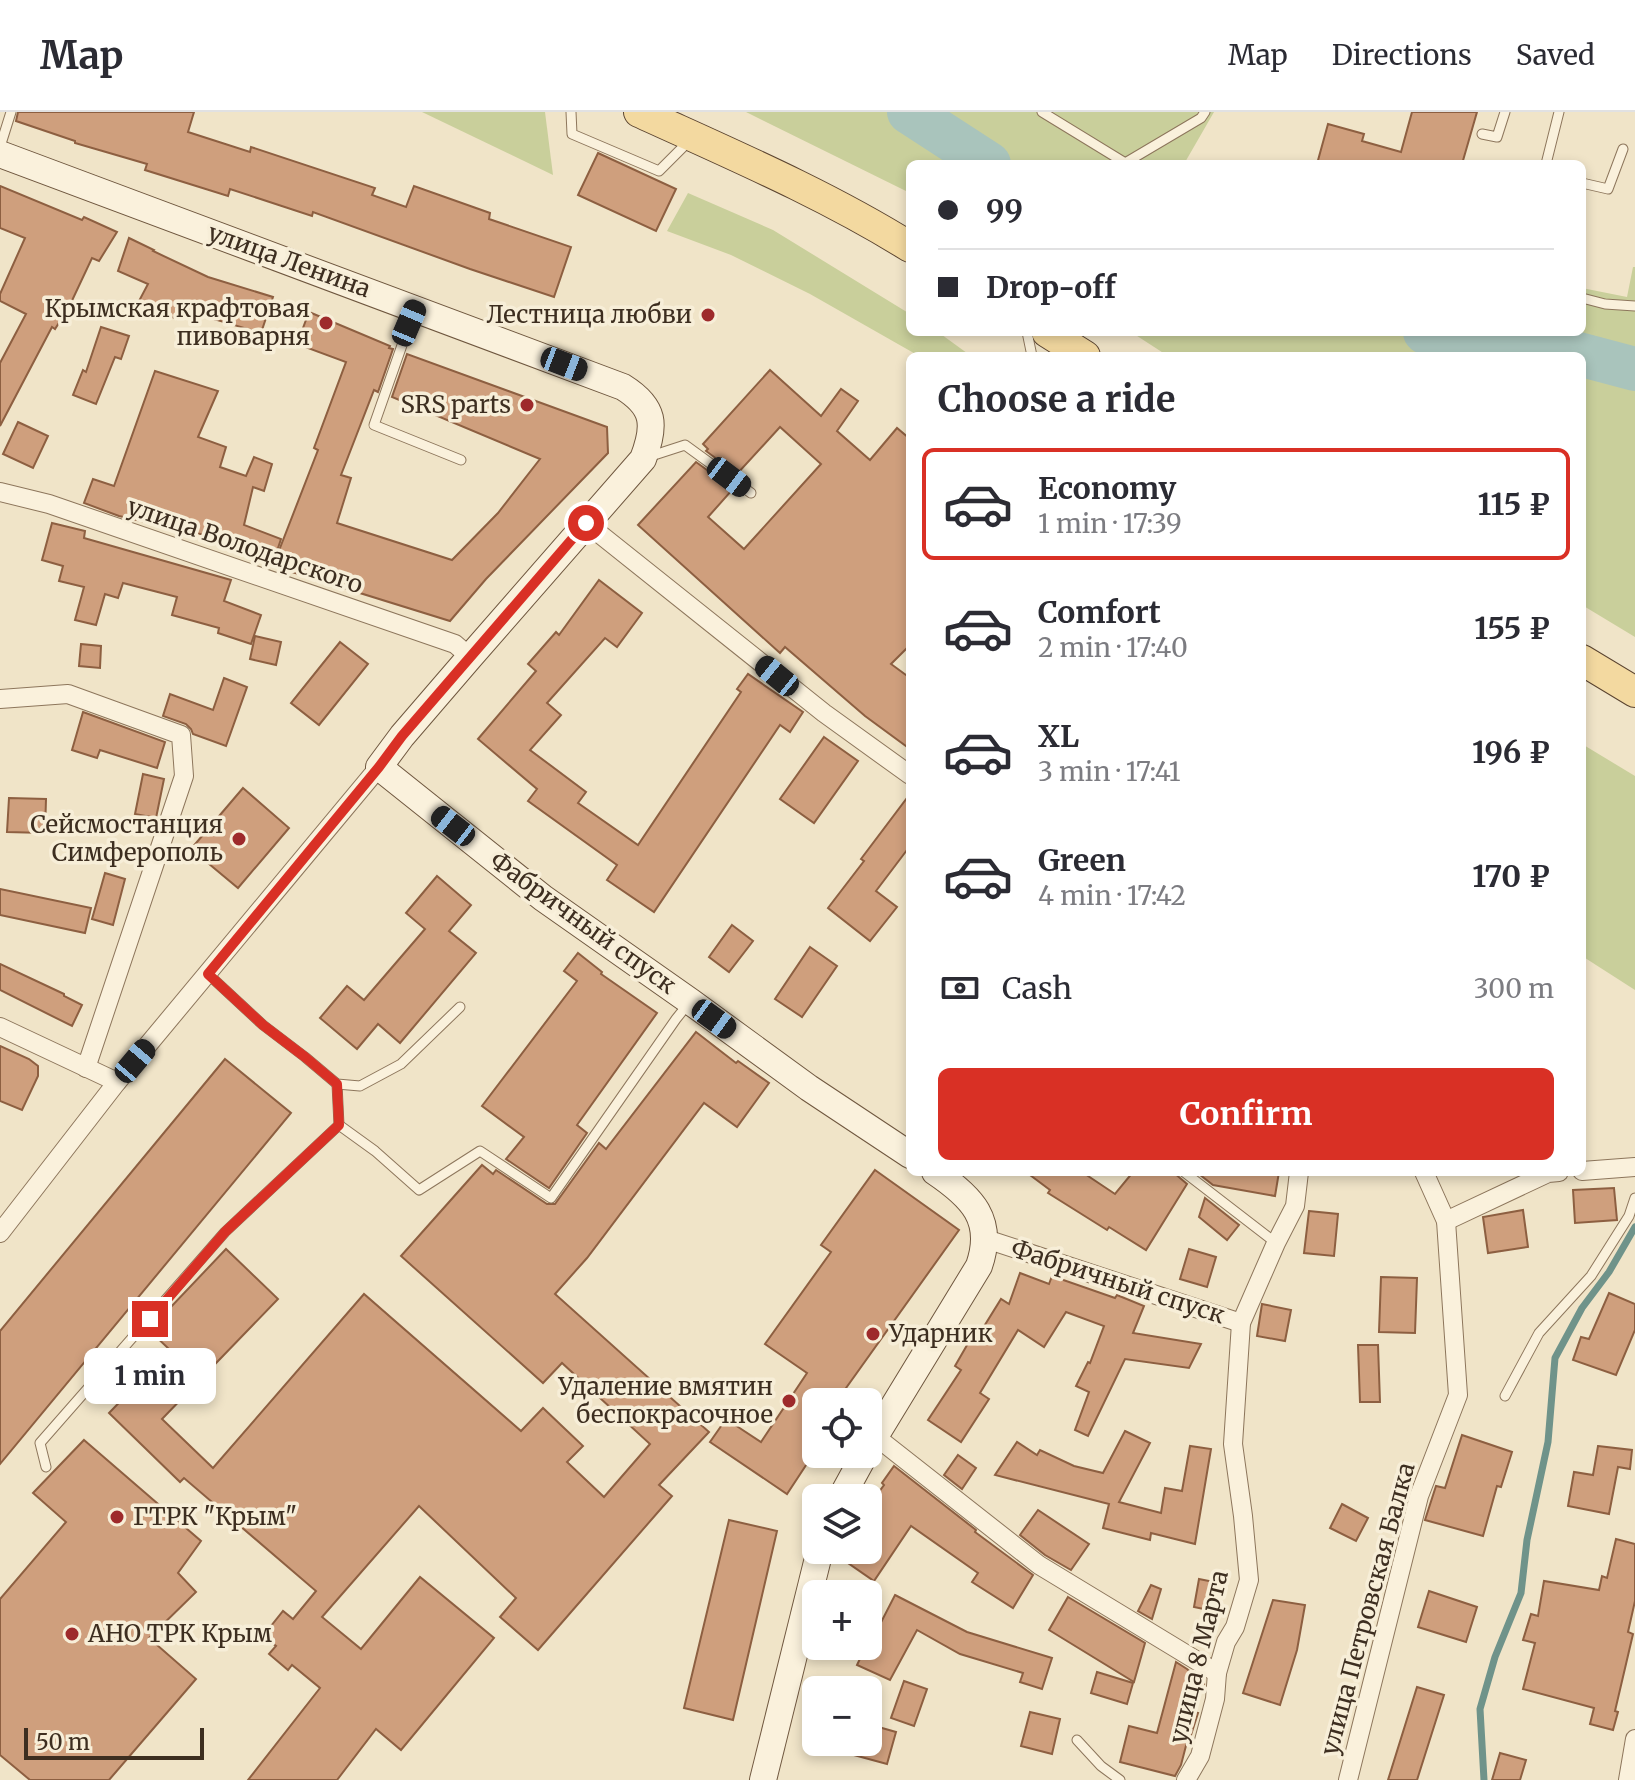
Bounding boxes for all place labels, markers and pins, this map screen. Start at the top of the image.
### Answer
place label: Крымская крафтовая пивоварня [45,293,310,352]
place label: Лестница любви [486,299,692,330]
marker: Лестница любви [699,306,717,324]
marker: Крымская крафтовая пивоварня [317,314,335,332]
place label: SRS parts [401,389,511,420]
marker: SRS parts [518,396,536,414]
place label: Сейсмостанция Симферополь [30,809,223,868]
marker: Сейсмостанция Симферополь [230,830,248,848]
place label: Ударник [888,1318,993,1349]
marker: Ударник [864,1325,882,1343]
place label: Удаление вмятин беспокрасочное [557,1371,773,1430]
marker: Удаление вмятин беспокрасочное [780,1392,798,1410]
place label: ГТРК "Крым" [133,1501,297,1532]
marker: ГТРК "Крым" [108,1508,126,1526]
place label: АНО ТРК Крым [87,1618,272,1649]
marker: АНО ТРК Крым [63,1625,81,1643]

